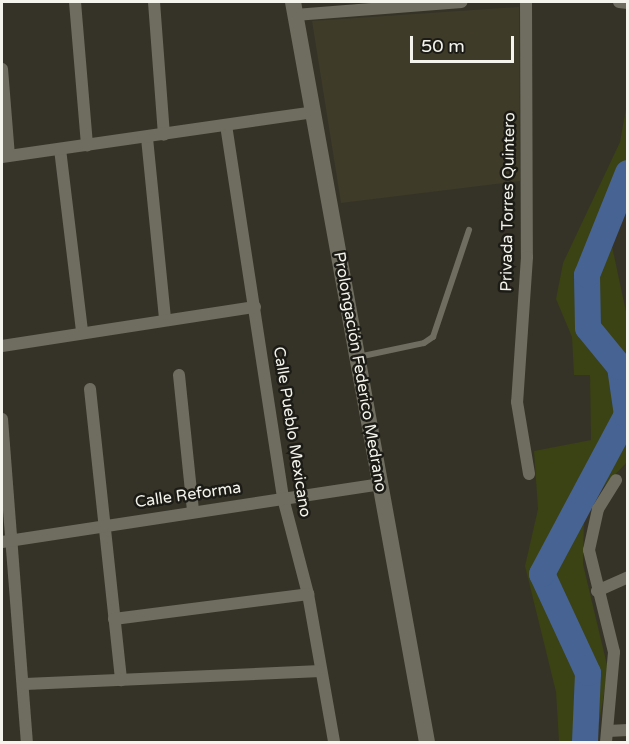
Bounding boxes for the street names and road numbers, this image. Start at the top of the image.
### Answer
street label: Privada Torres Quintero [497,112,519,292]
street label: Prolongación Federico Medrano [329,250,391,494]
street label: Calle Pueblo Mexicano [269,345,315,519]
street label: Calle Reforma [134,478,242,512]

